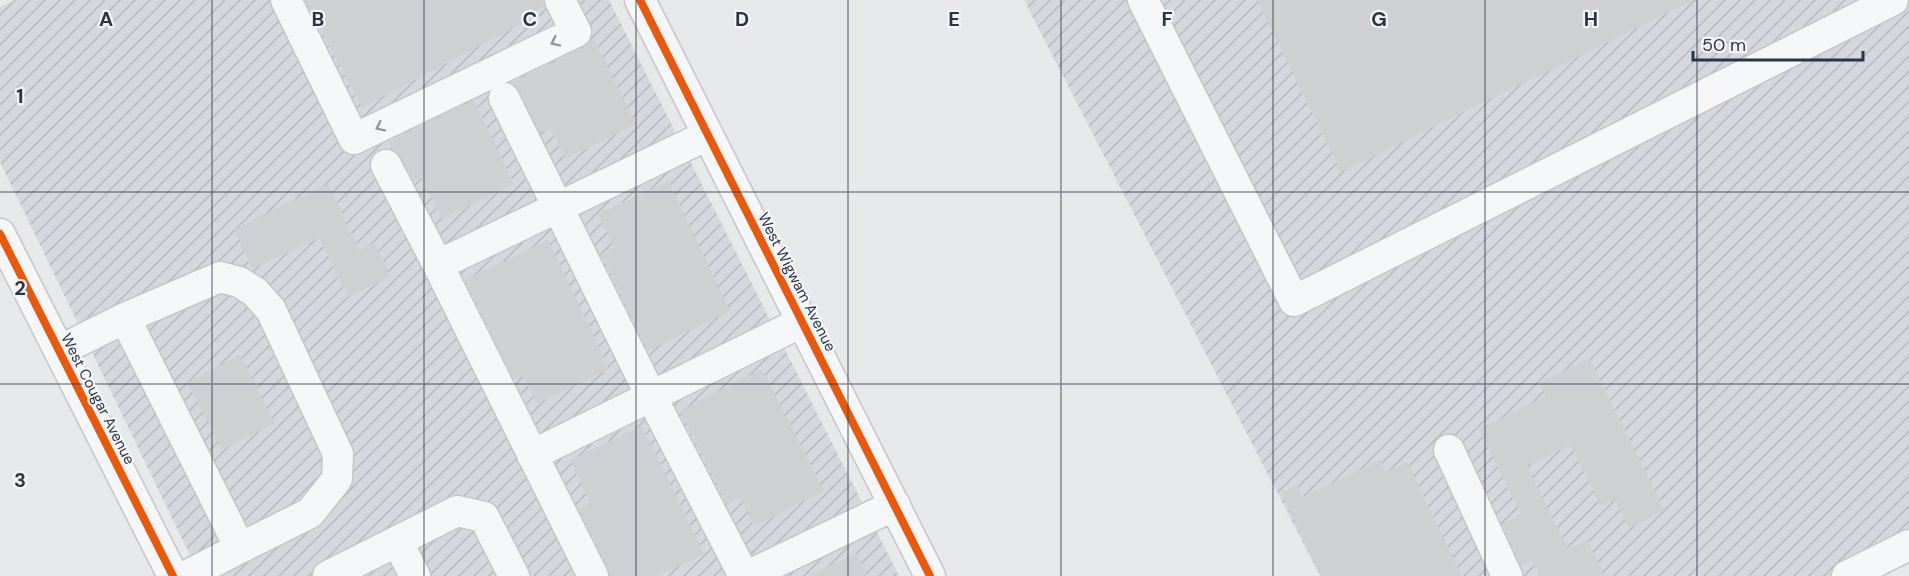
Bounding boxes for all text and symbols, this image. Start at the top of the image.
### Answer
text: A [99,6,113,32]
text: B [312,6,324,32]
text: C [523,6,537,32]
text: D [735,6,749,32]
text: E [948,6,960,32]
text: F [1161,6,1173,32]
text: G [1371,6,1387,32]
text: H [1584,6,1598,32]
scale bar [1693,24,1862,62]
text: 50 m [1702,33,1746,57]
one-way arrow [551,35,562,46]
text: 1 [16,83,24,109]
one-way arrow [375,119,386,131]
street label: West Wigwam Avenue [753,209,841,355]
text: 2 [14,275,26,301]
street label: West Cougar Avenue [56,330,140,468]
text: 3 [14,467,26,493]

